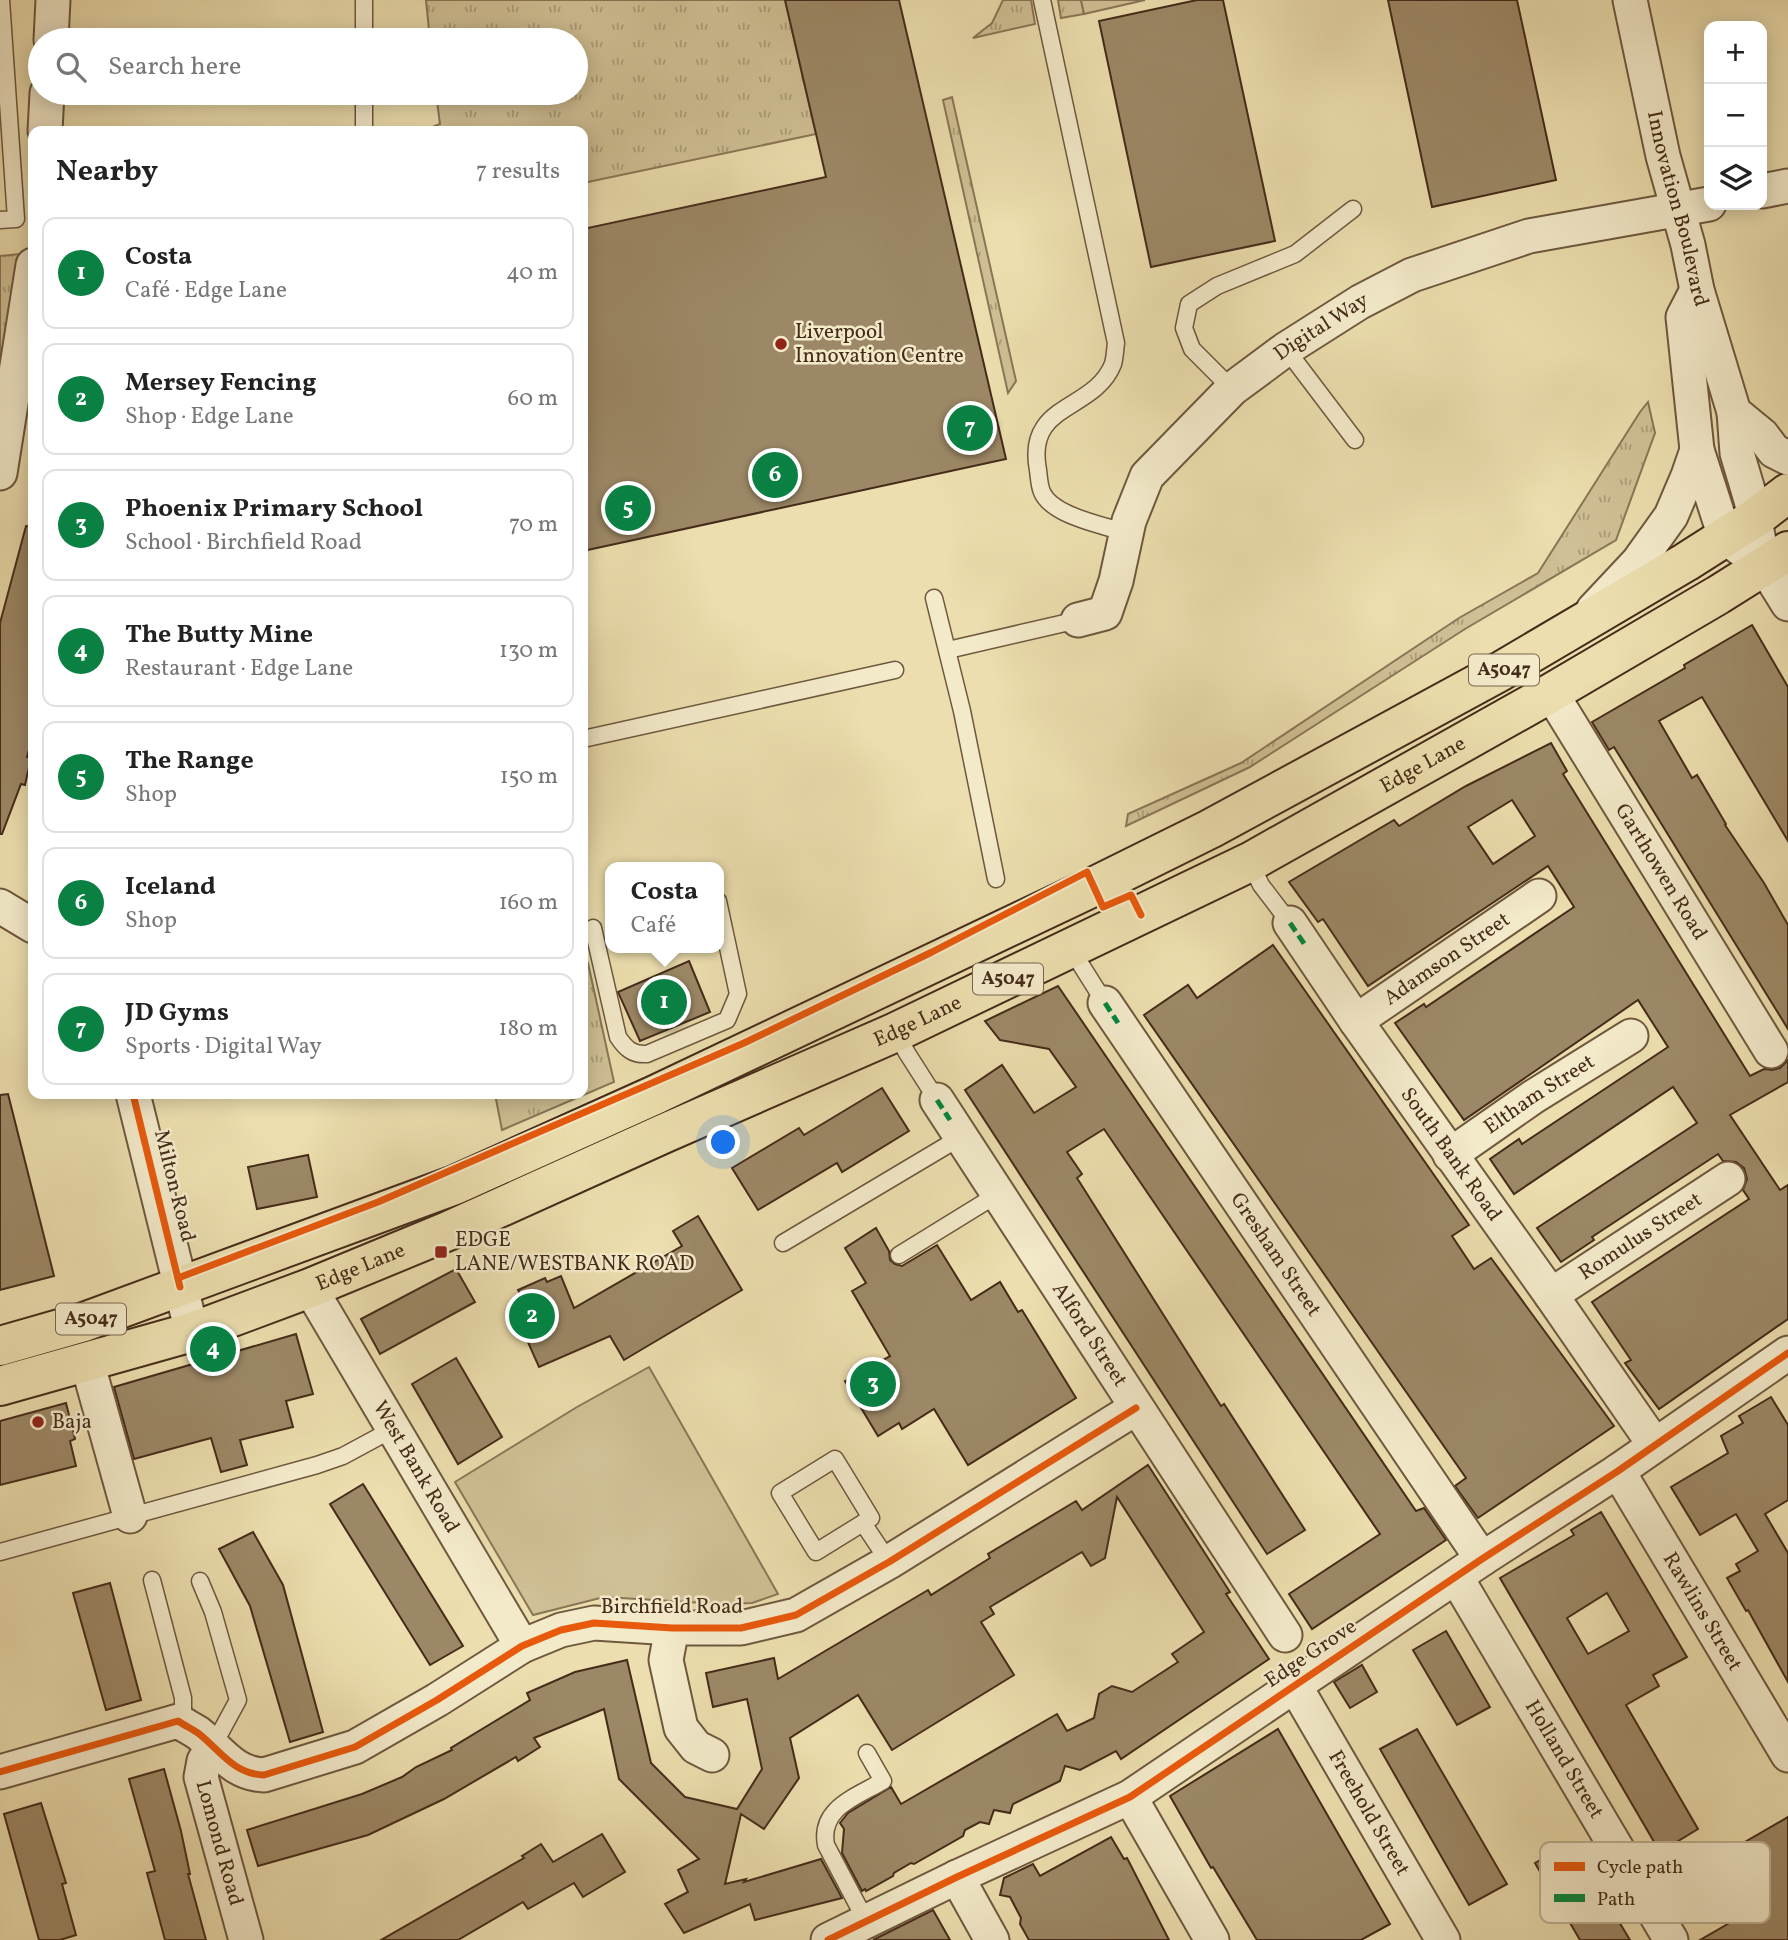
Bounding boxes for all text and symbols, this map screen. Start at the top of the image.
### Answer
map controls [1704,21,1767,210]
button: + [1704,21,1767,84]
search box [28,28,588,105]
icon: search [52,48,90,86]
text: Search here [108,49,241,85]
button: − [1704,84,1767,147]
street label: Innovation Boulevard [1639,108,1716,310]
button: layers [1704,147,1767,210]
text: Nearby [56,151,158,193]
text: 7 results [476,156,560,188]
text: Costa [125,239,192,275]
text: 1 [76,257,86,289]
text: 40 m [506,257,558,289]
text: Café · Edge Lane [125,275,287,307]
street label: Digital Way [1268,285,1374,368]
place label: Liverpool Innovation Centre [795,318,964,371]
marker: Liverpool Innovation Centre [773,336,789,352]
text: Mersey Fencing [125,365,316,401]
text: 2 [75,383,87,415]
text: 60 m [508,383,558,415]
text: Shop · Edge Lane [125,401,294,433]
pin: 7 [947,402,993,454]
pin: 6 [752,449,798,501]
pin: 5 [605,482,651,534]
text: Phoenix Primary School [125,491,423,527]
text: 3 [75,509,87,541]
text: 70 m [509,509,558,541]
text: School · Birchfield Road [125,527,362,559]
text: The Butty Mine [125,617,313,653]
text: 4 [74,635,88,667]
text: 130 m [499,635,558,667]
text: Restaurant · Edge Lane [125,653,353,685]
road number: A5047 [1469,654,1539,685]
street label: Edge Lane [1375,729,1471,801]
text: The Range [125,743,254,779]
text: 5 [75,761,87,793]
text: 150 m [500,761,558,793]
text: Shop [125,779,177,811]
street label: Garthowen Road [1608,798,1714,946]
popup [605,862,724,953]
text: Iceland [125,869,216,905]
text: Costa [631,874,698,910]
text: 6 [75,887,87,919]
text: 160 m [499,887,558,919]
text: Shop [125,905,177,937]
street label: Adamson Street [1378,905,1516,1012]
text: Café [631,910,676,942]
road number: A5047 [973,964,1043,995]
pin: 1 [641,976,687,1028]
street label: Edge Lane [869,988,966,1054]
text: JD Gyms [125,995,229,1031]
text: 7 [76,1013,87,1045]
text: 180 m [499,1013,558,1045]
text: Sports · Digital Way [125,1031,322,1063]
street label: Eltham Street [1478,1048,1600,1141]
street label: South Bank Road [1393,1082,1509,1227]
your location [706,1125,740,1159]
street label: Milton Road [146,1127,202,1245]
street label: Romulus Street [1573,1185,1708,1287]
street label: Gresham Street [1223,1187,1328,1322]
place label: EDGE LANE/WESTBANK ROAD [455,1226,694,1279]
street label: Edge Lane [311,1236,410,1299]
marker: EDGE LANE/WESTBANK ROAD [433,1244,449,1260]
street label: Alford Street [1045,1277,1134,1393]
pin: 2 [509,1290,555,1342]
road number: A5047 [56,1303,126,1334]
pin: 4 [190,1323,236,1375]
pin: 3 [850,1358,896,1410]
street label: West Bank Road [366,1395,466,1539]
place label: Baja [52,1408,92,1437]
marker: Baja [30,1414,46,1430]
street label: Rawlins Street [1655,1547,1749,1677]
street label: Birchfield Road [601,1593,743,1622]
street label: Edge Grove [1259,1613,1363,1695]
street label: Holland Street [1518,1695,1611,1824]
street label: Freehold Street [1321,1745,1417,1881]
street label: Lomond Road [188,1777,250,1909]
legend [1540,1842,1770,1923]
text: Cycle path [1597,1855,1683,1881]
text: Path [1597,1887,1635,1913]

